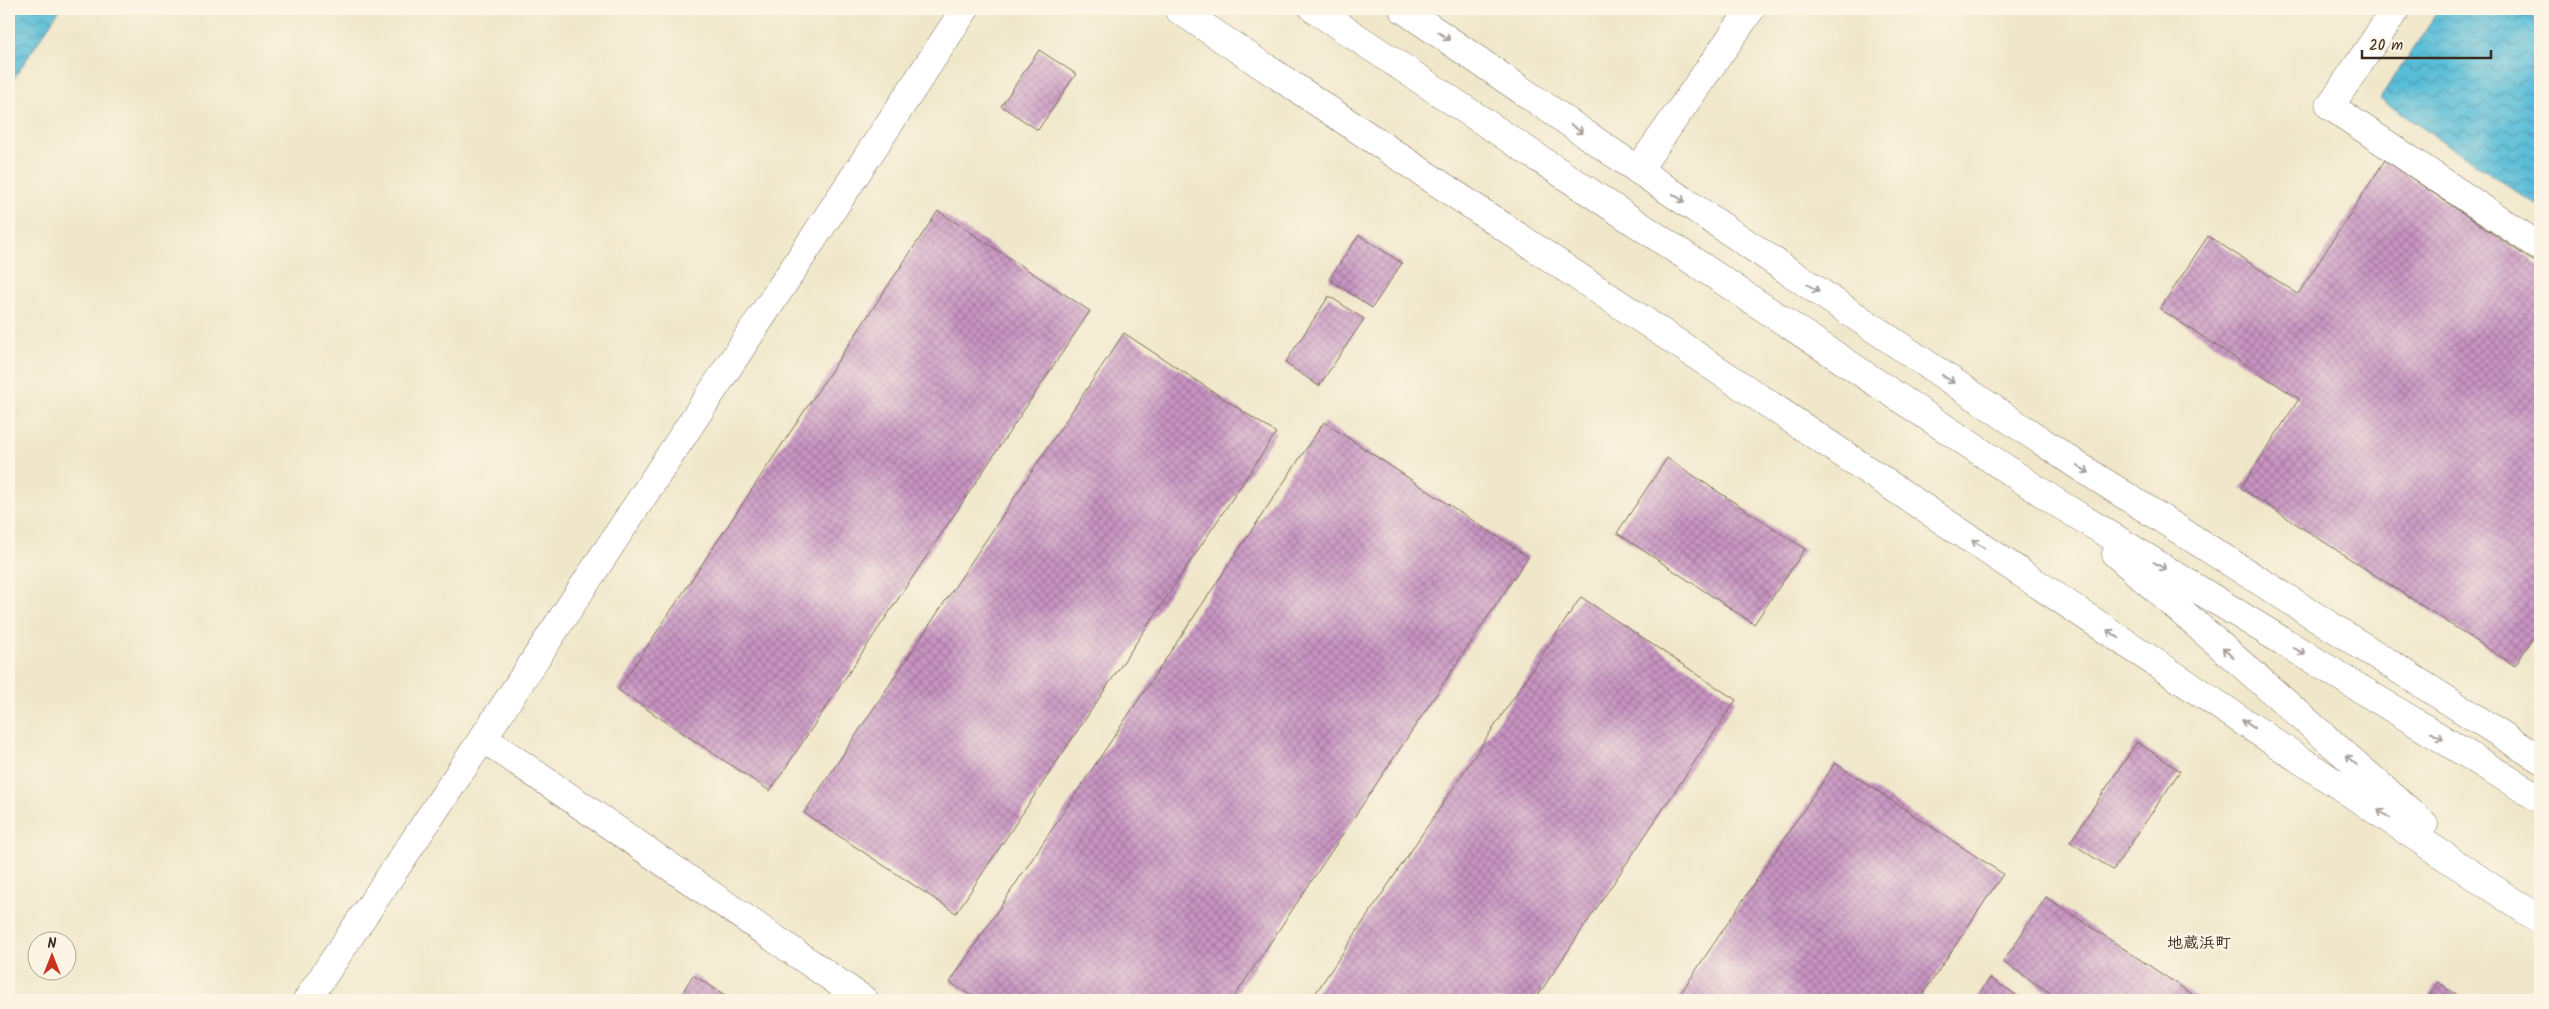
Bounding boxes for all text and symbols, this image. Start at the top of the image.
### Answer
scale bar [2362,28,2490,60]
one-way arrow [1436,31,1450,41]
text: 20 m [2369,34,2403,58]
one-way arrow [1570,124,1584,134]
one-way arrow [1671,193,1685,203]
one-way arrow [1806,283,1820,293]
one-way arrow [1941,374,1955,384]
one-way arrow [2076,465,2090,475]
one-way arrow [1972,538,1986,548]
one-way arrow [2153,561,2167,571]
one-way arrow [2107,629,2121,639]
one-way arrow [2291,646,2305,656]
one-way arrow [2222,647,2235,658]
one-way arrow [2242,719,2256,729]
one-way arrow [2430,731,2444,741]
one-way arrow [2344,754,2357,766]
one-way arrow [2377,809,2391,819]
district label: 地蔵浜町 [2167,931,2231,956]
north arrow [28,932,78,982]
text: N [48,933,57,955]

